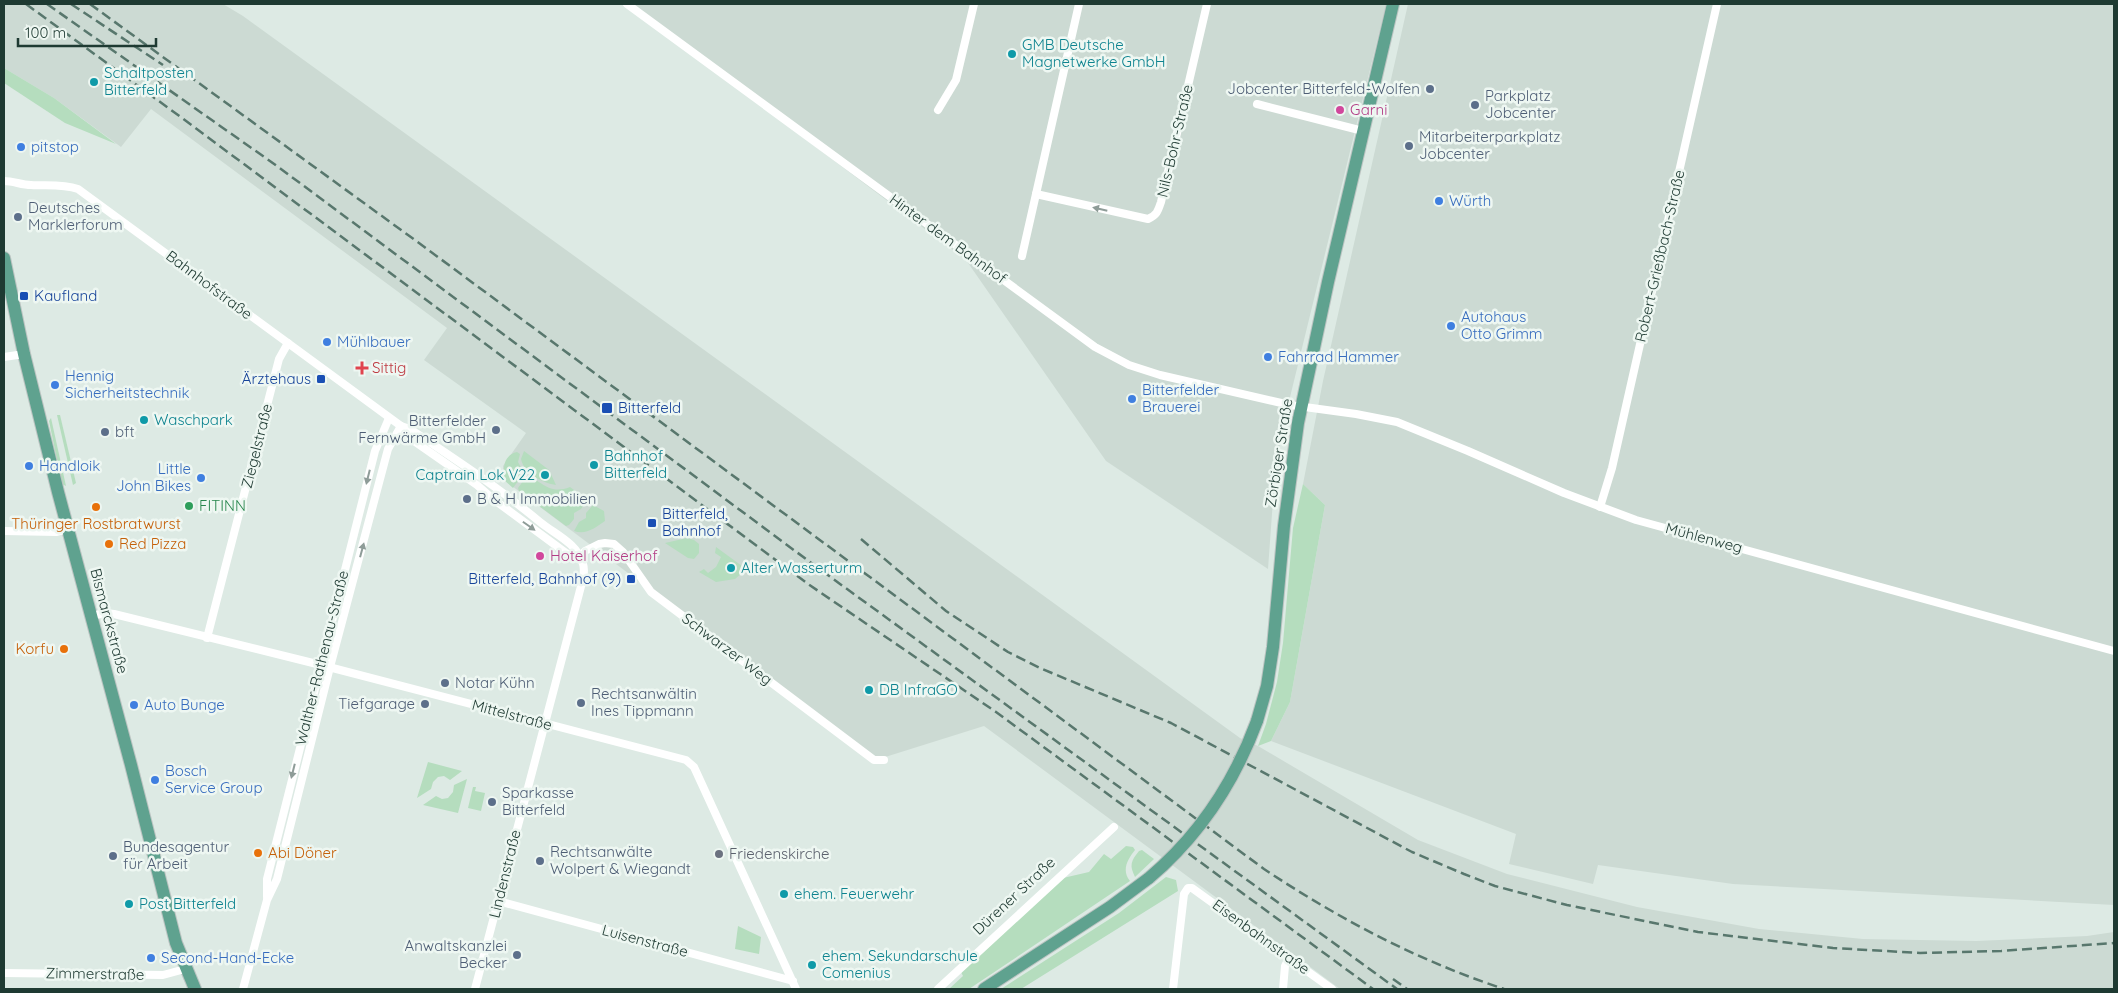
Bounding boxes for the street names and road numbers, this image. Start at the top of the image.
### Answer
street label: Nils-Bohr-Straße [1152,83,1197,199]
street label: Robert-Grießbach-Straße [1630,168,1689,344]
street label: Hinter dem Bahnhof [886,190,1011,288]
street label: Bahnhofstraße [162,246,256,323]
street label: Zörbiger Straße [1261,397,1296,509]
street label: Ziegelstraße [237,402,276,490]
street label: Mühlenweg [1664,518,1745,557]
street label: Bismarckstraße [86,566,133,676]
street label: Walther-Rathenau-Straße [291,568,352,747]
street label: Schwarzer Weg [678,608,776,689]
street label: Mittelstraße [470,695,554,734]
street label: Lindenstraße [484,828,525,920]
street label: Dürener Straße [968,853,1059,939]
street label: Eisenbahnstraße [1209,895,1314,978]
street label: Luisenstraße [600,920,690,961]
street label: Zimmerstraße [45,963,145,984]

